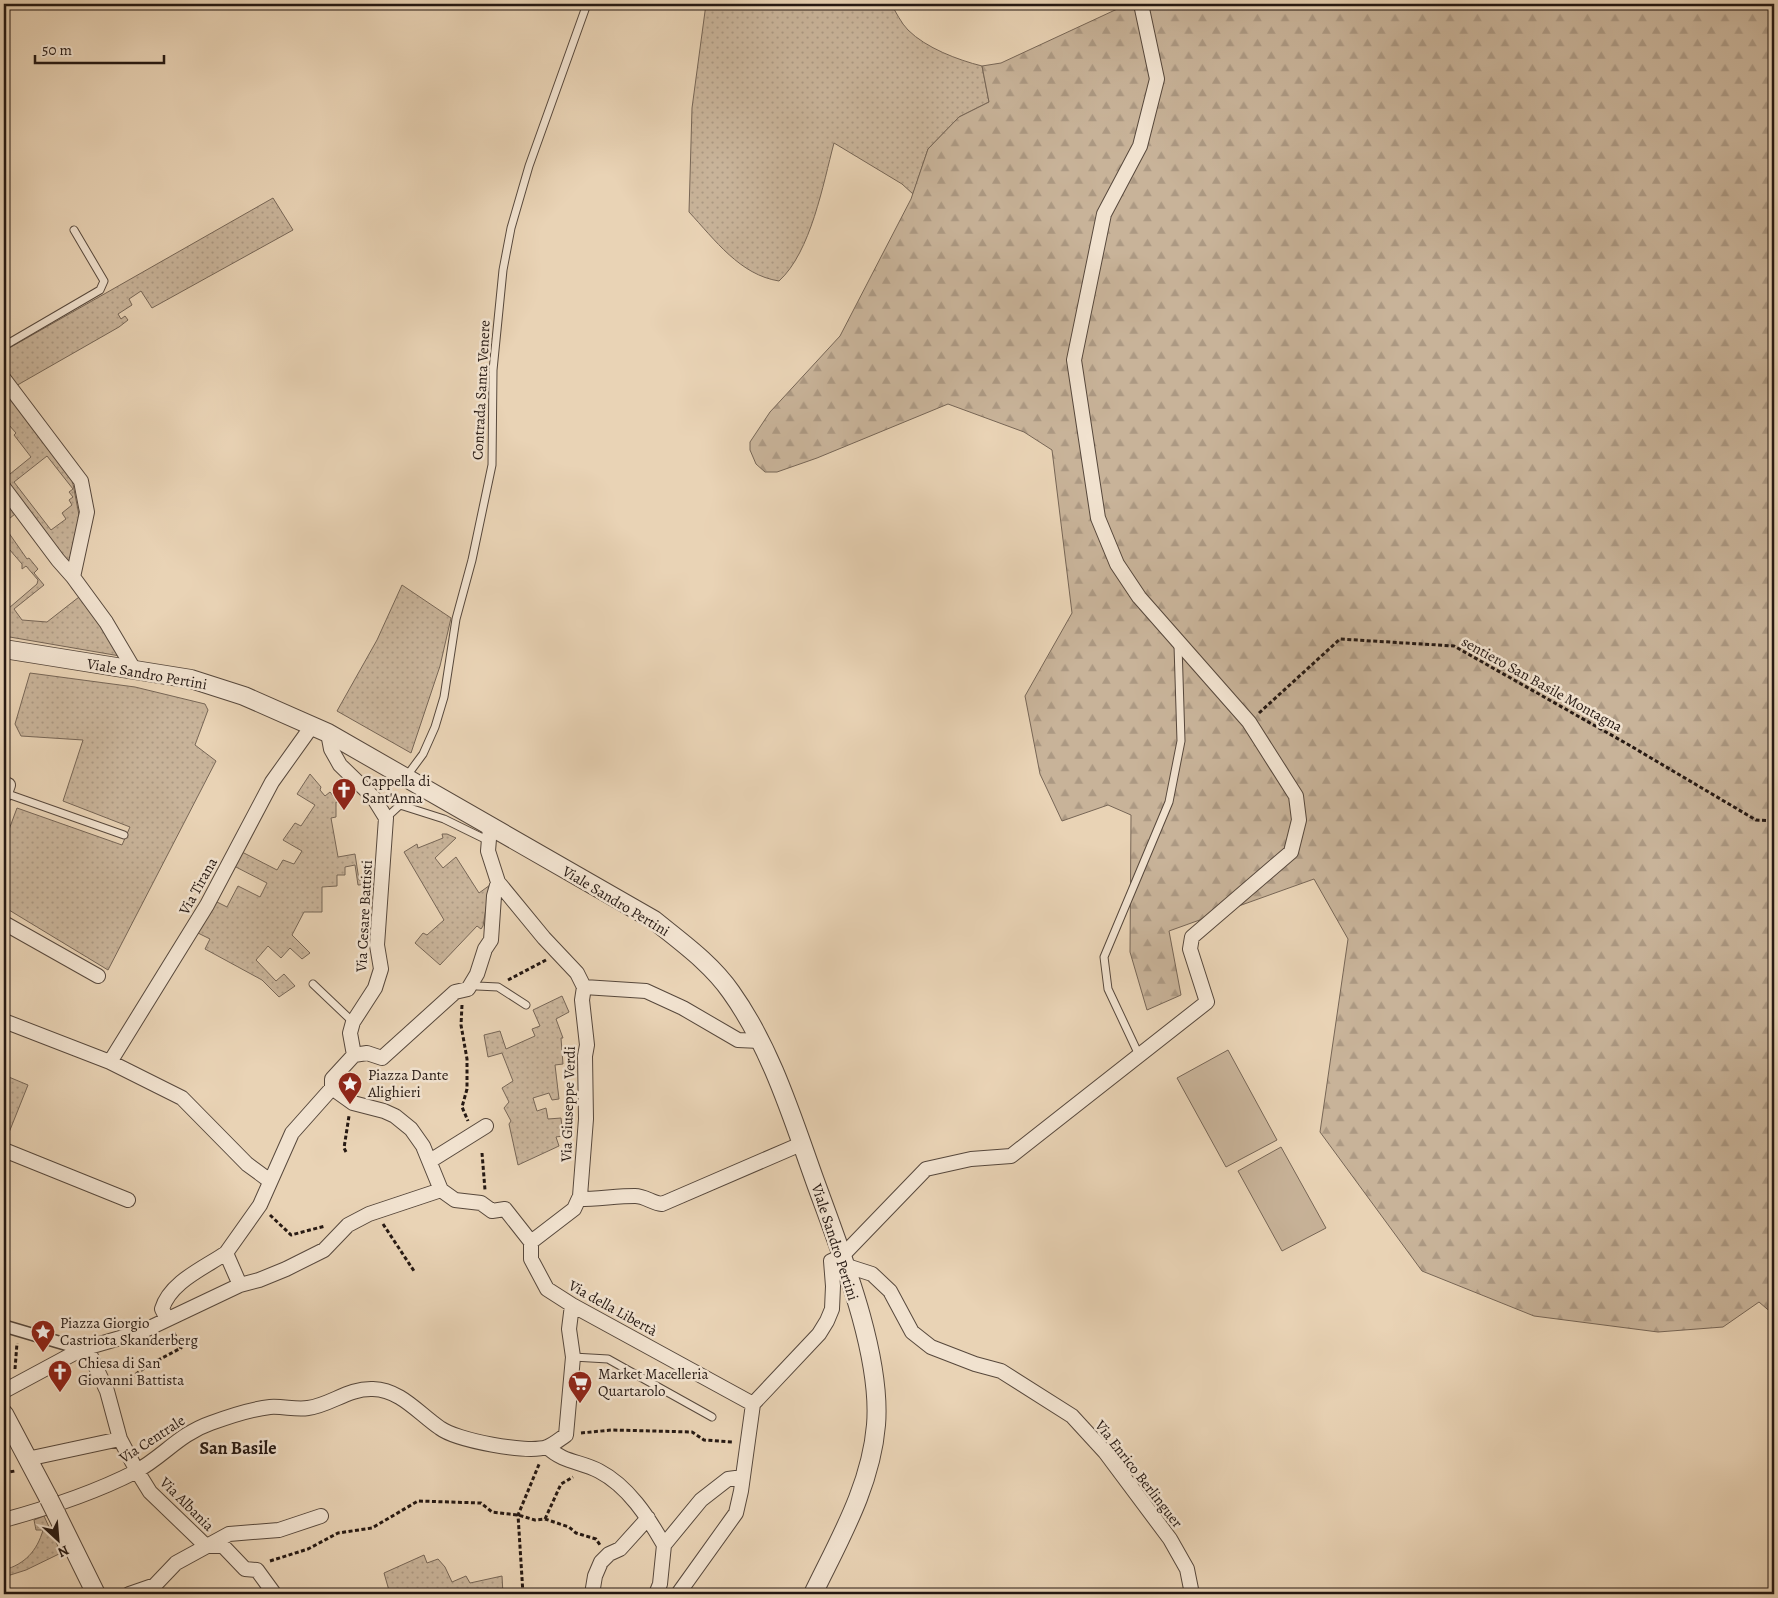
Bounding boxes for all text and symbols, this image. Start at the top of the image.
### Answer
scale bar [35,32,164,64]
text: 50 m [42,40,72,60]
street label: Contrada Santa Venere [467,319,495,460]
street label: sentiero San Basile Montagna [1458,631,1626,737]
street label: Viale Sandro Pertini [84,653,209,694]
place label: Cappella di Sant'Anna [362,771,431,808]
church icon: Cappella di Sant'Anna [331,777,357,811]
street label: Via Tirana [174,854,222,919]
street label: Via Cesare Battisti [351,859,377,974]
street label: Viale Sandro Pertini [558,861,673,941]
street label: Via Giuseppe Verdi [556,1046,580,1163]
place label: Piazza Dante Alighieri [367,1065,449,1102]
place icon: Piazza Dante Alighieri [337,1071,363,1105]
street label: Viale Sandro Pertini [806,1180,863,1303]
street label: Via della Libertà [564,1275,661,1341]
place label: Piazza Giorgio Castriota Skanderberg [60,1313,198,1350]
place icon: Piazza Giorgio Castriota Skanderberg [30,1319,56,1353]
place label: Chiesa di San Giovanni Battista [78,1353,184,1390]
church icon: Chiesa di San Giovanni Battista [47,1359,73,1393]
place label: Market Macelleria Quartarolo [598,1364,709,1401]
supermarket icon: Market Macelleria Quartarolo [567,1370,593,1404]
street label: Via Centrale [114,1410,189,1468]
street label: Via Enrico Berlinguer [1090,1415,1187,1532]
district label: San Basile [200,1436,277,1460]
street label: Via Albania [155,1472,218,1535]
north arrow [32,1516,82,1566]
text: N [55,1540,72,1562]

